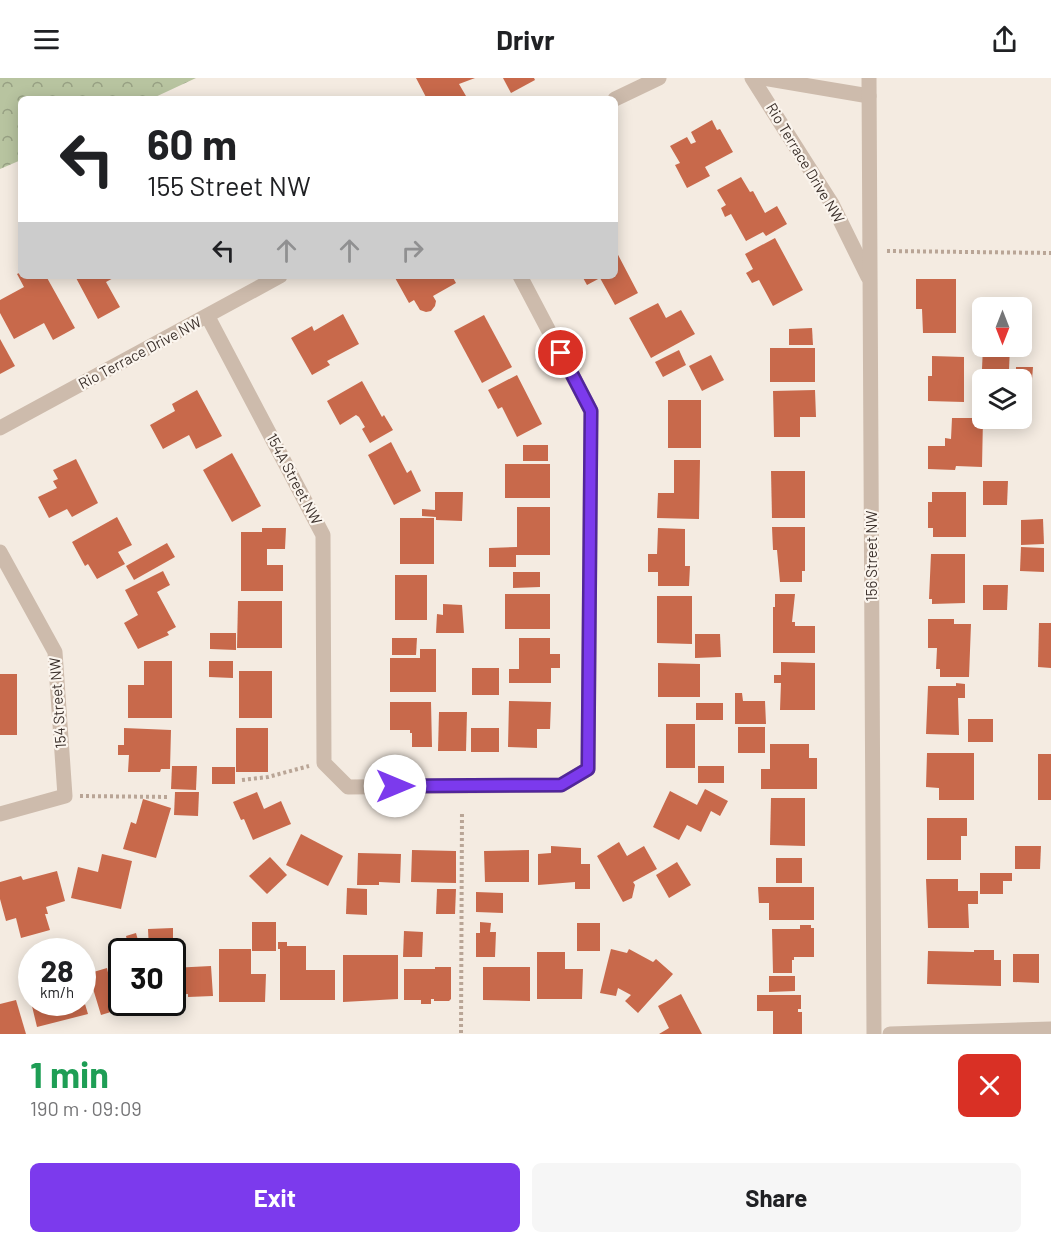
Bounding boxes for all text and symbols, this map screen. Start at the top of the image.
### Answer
icon: menu [30,23,63,56]
text: Drivr [496,23,555,55]
icon: share [988,23,1021,56]
street label: Rio Terrace Drive NW [763,99,849,226]
text: 60 m [147,118,237,168]
icon: left [48,120,126,198]
text: 155 Street NW [147,169,311,201]
icon: left [207,234,240,267]
icon: ahead [270,234,303,267]
icon: ahead [333,234,366,267]
icon: right [396,234,429,267]
north arrow [972,297,1032,357]
map controls [972,297,1032,429]
street label: Rio Terrace Drive NW [75,312,204,392]
pin [535,327,586,378]
icon: arrive [544,336,577,369]
button: layers [972,369,1032,429]
street label: 154A Street NW [263,430,326,527]
street label: 156 Street NW [862,511,880,601]
street label: 154 Street NW [45,657,69,749]
position arrow [363,754,427,818]
speed limit sign: 30 [108,938,186,1016]
text: 28 [40,952,74,988]
text: km/h [40,983,74,1001]
text: 1 min [30,1052,109,1095]
button: close [958,1054,1021,1117]
text: 190 m · 09:09 [30,1096,142,1120]
button: Exit [30,1163,520,1232]
button: Share [532,1163,1021,1232]

